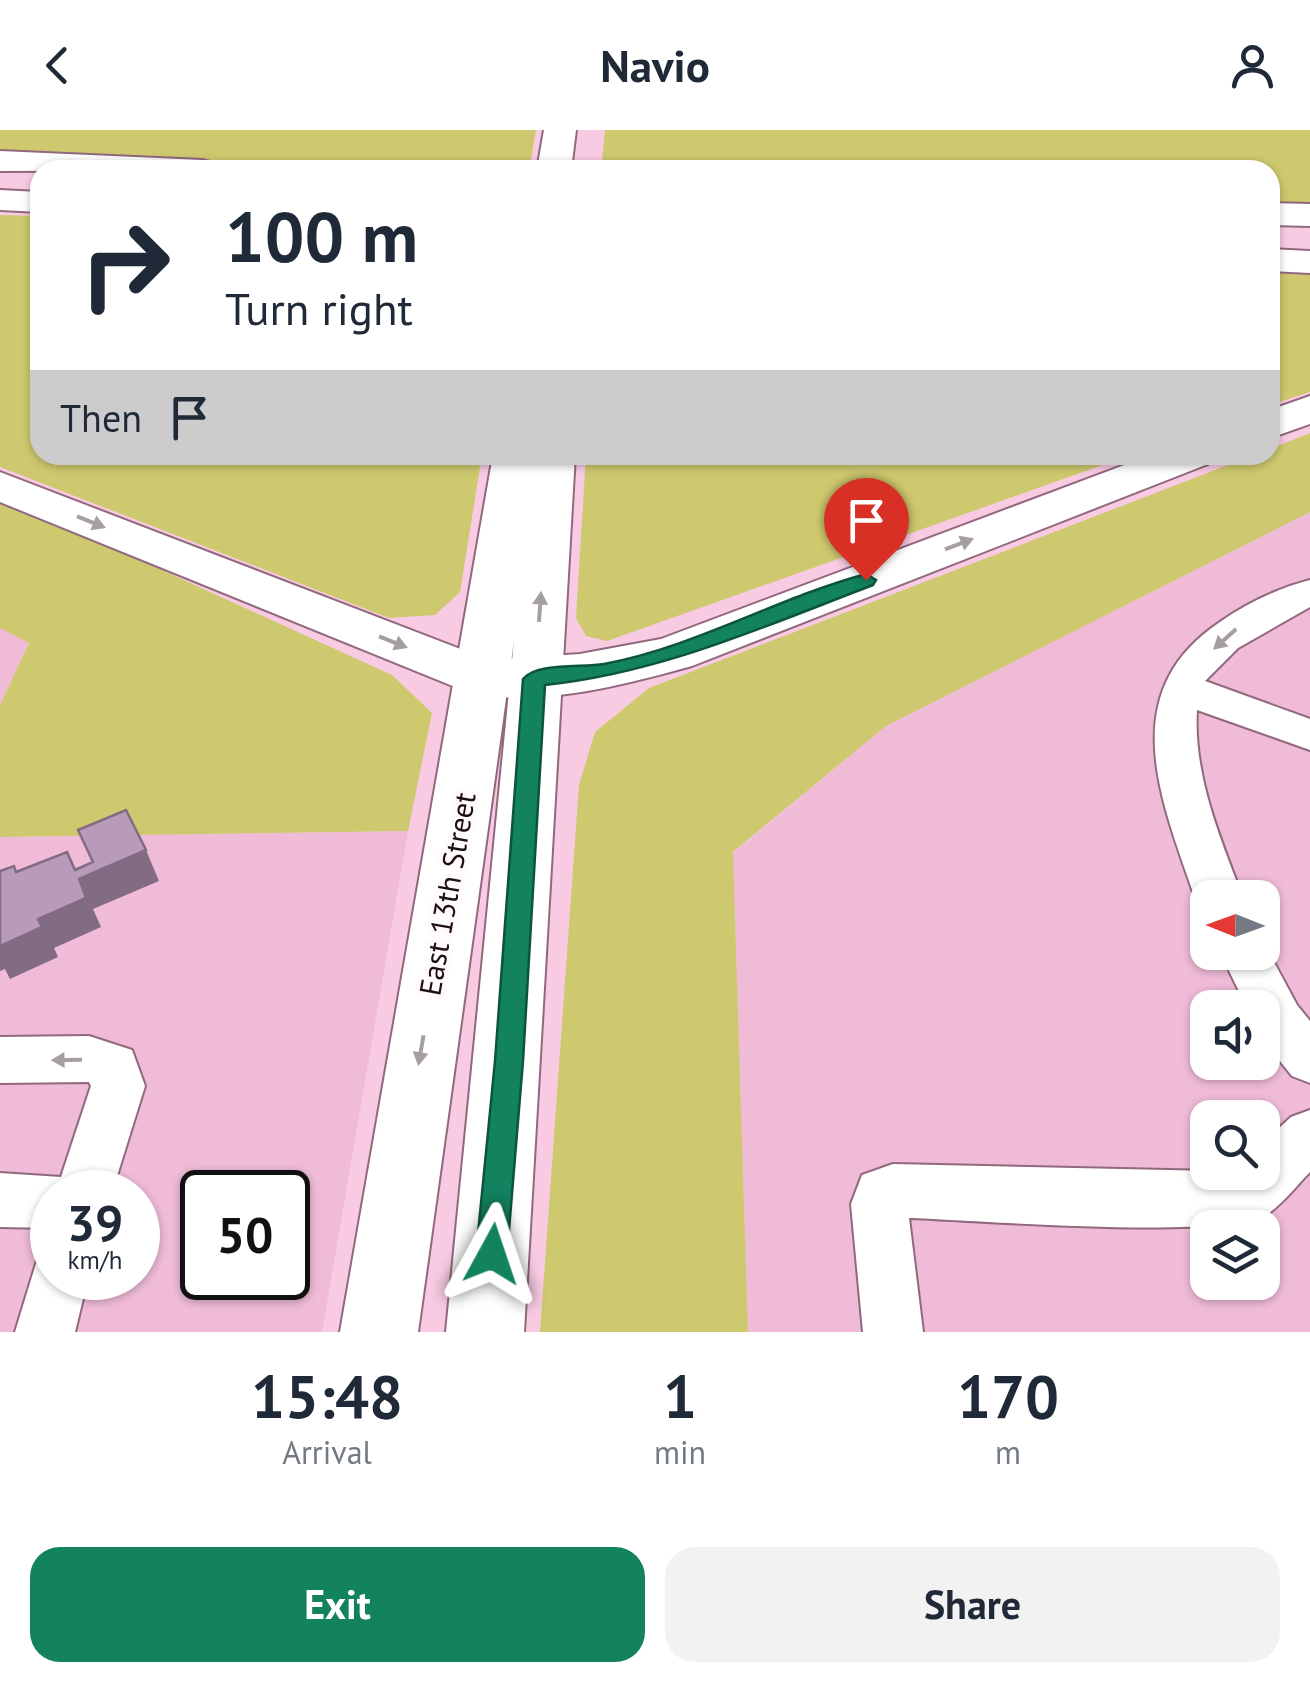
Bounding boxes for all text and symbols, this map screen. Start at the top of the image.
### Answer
text: Navio [600,36,710,94]
icon: back [30,38,85,93]
icon: person [1225,38,1280,93]
text: 100 m [225,191,418,281]
icon: right [60,200,190,330]
text: Turn right [225,279,413,337]
icon: arrive [162,390,217,445]
text: Then [60,393,142,442]
pin [824,478,909,581]
icon: arrive [839,493,894,548]
one-way arrow [76,514,106,530]
one-way arrow [944,536,974,552]
one-way arrow [532,590,548,622]
one-way arrow [1214,627,1238,650]
one-way arrow [378,634,408,650]
street label: East 13th Street [409,789,484,998]
north arrow [1190,880,1280,970]
map controls [1190,880,1280,1300]
button: sound [1190,990,1280,1080]
one-way arrow [413,1035,428,1066]
one-way arrow [51,1052,83,1068]
button: search [1190,1100,1280,1190]
speed limit sign: 50 [180,1170,310,1300]
text: 39 [67,1190,123,1255]
position arrow [440,1202,544,1306]
button: layers [1190,1210,1280,1300]
text: km/h [68,1244,122,1276]
text: 15:48 [251,1357,403,1435]
text: 1 [663,1357,697,1435]
text: 170 [957,1357,1059,1435]
text: Arrival [282,1431,372,1473]
text: min [654,1431,706,1473]
text: m [995,1431,1021,1473]
button: Exit [30,1547,645,1662]
button: Share [665,1547,1280,1662]

